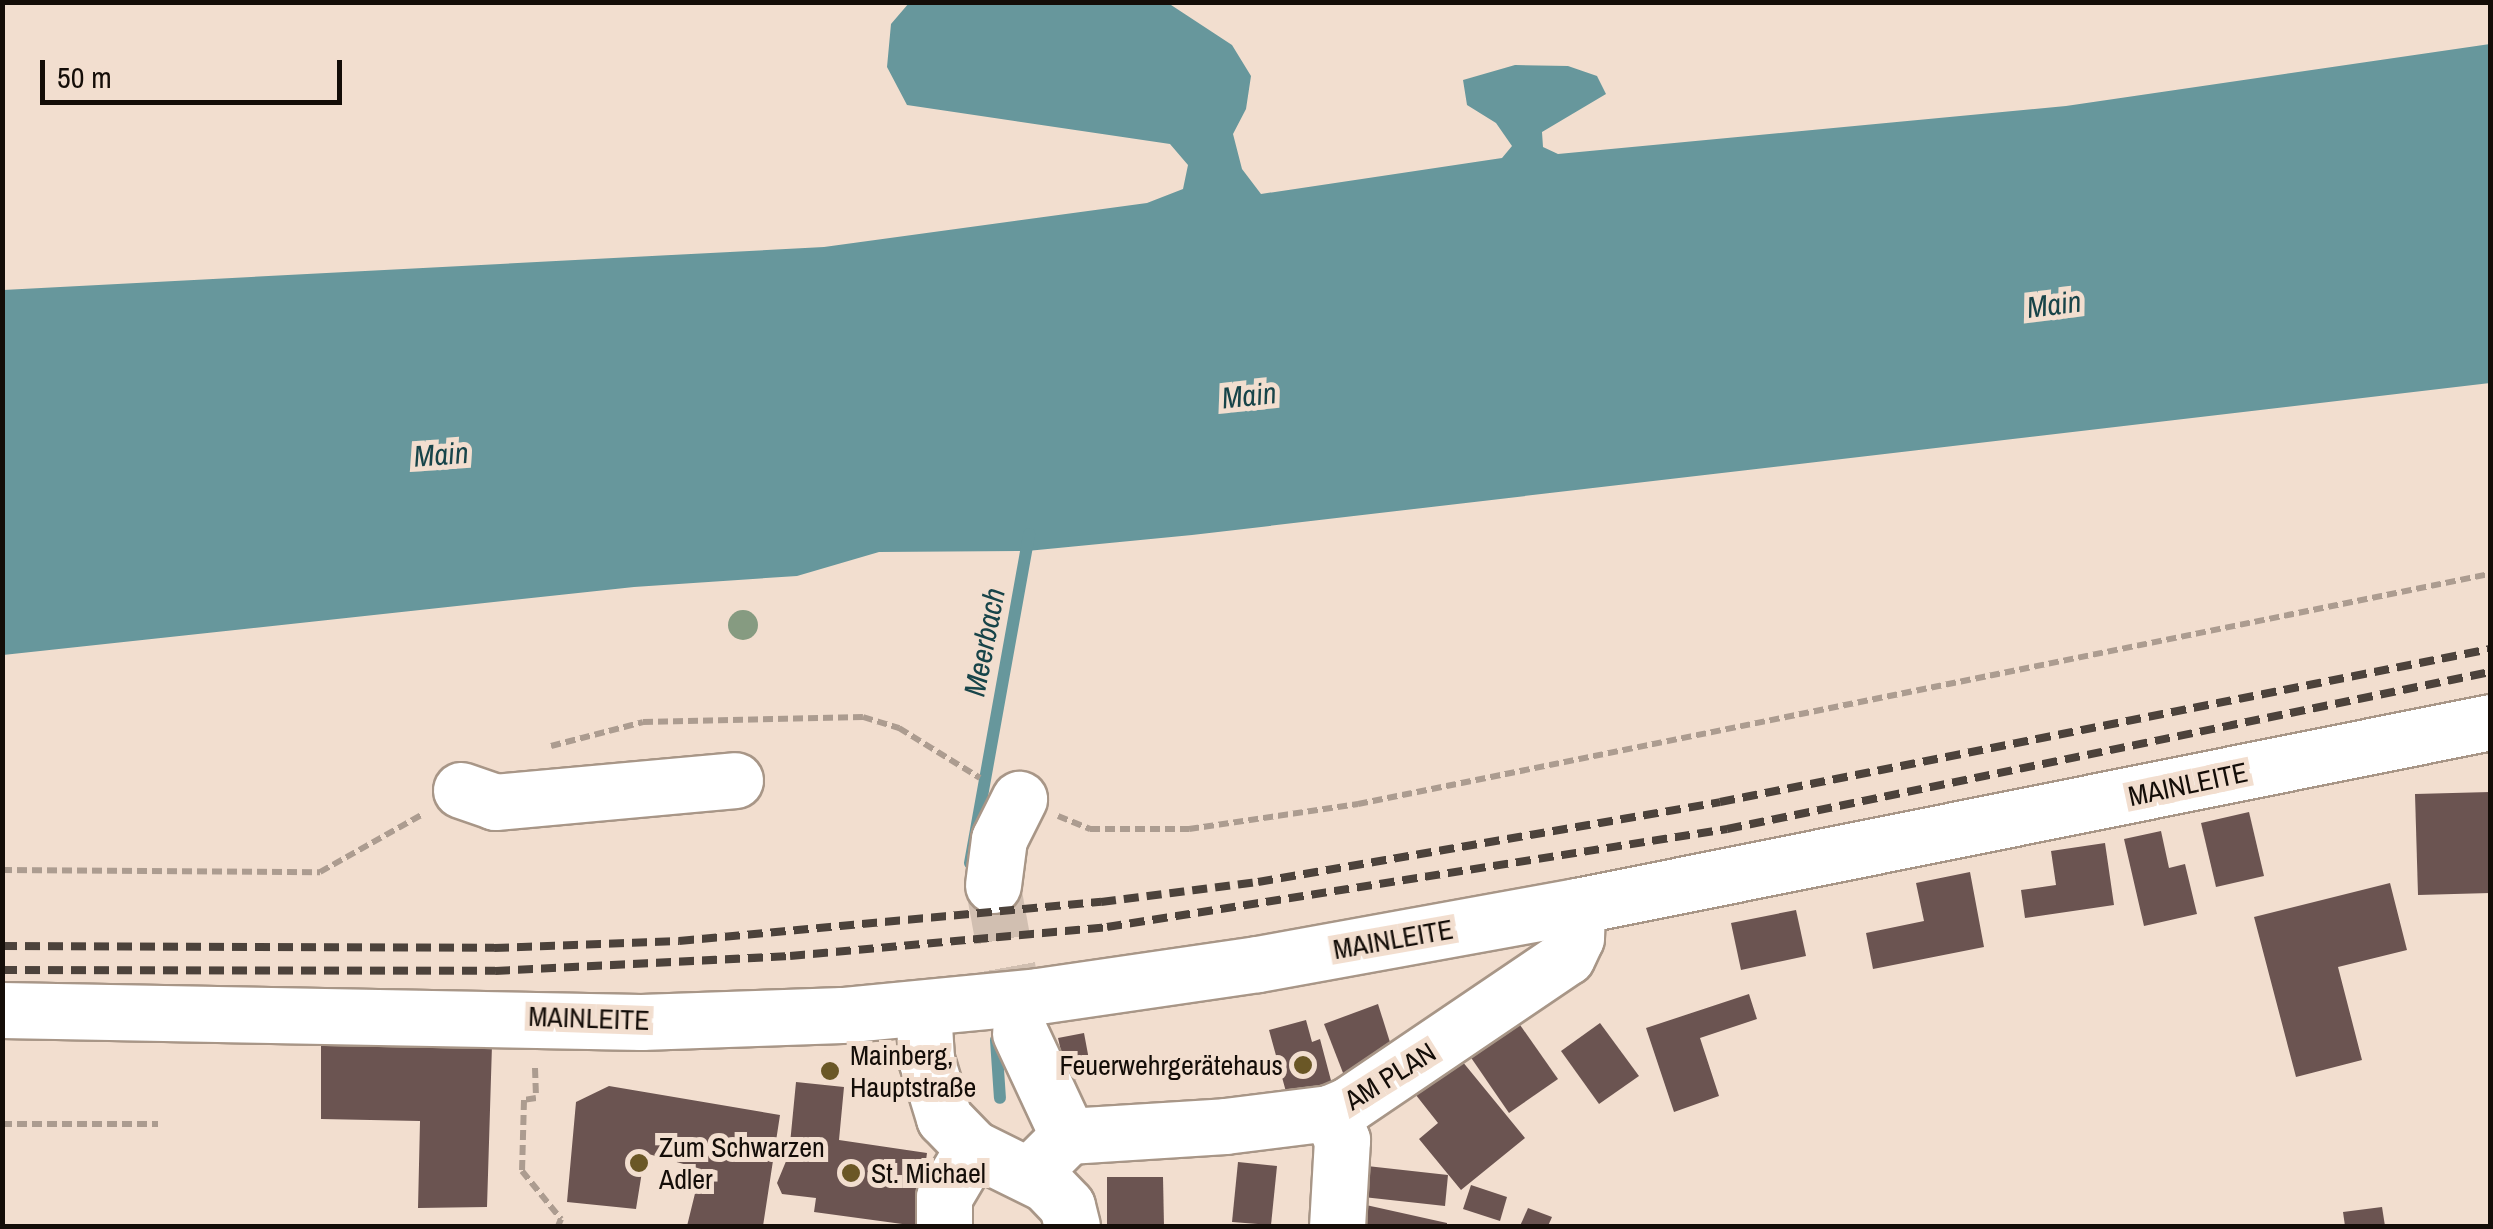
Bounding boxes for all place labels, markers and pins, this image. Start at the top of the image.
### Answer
place label: Mainberg, Hauptstraße [850,1038,976,1104]
place label: Feuerwehrgerätehaus [1060,1048,1283,1082]
marker: Feuerwehrgerätehaus [1292,1054,1314,1076]
marker: Mainberg, Hauptstraße [819,1060,841,1082]
place label: Zum Schwarzen Adler [659,1130,825,1196]
marker: Zum Schwarzen Adler [628,1152,650,1174]
place label: St. Michael [871,1156,986,1190]
marker: St. Michael [840,1162,862,1184]

